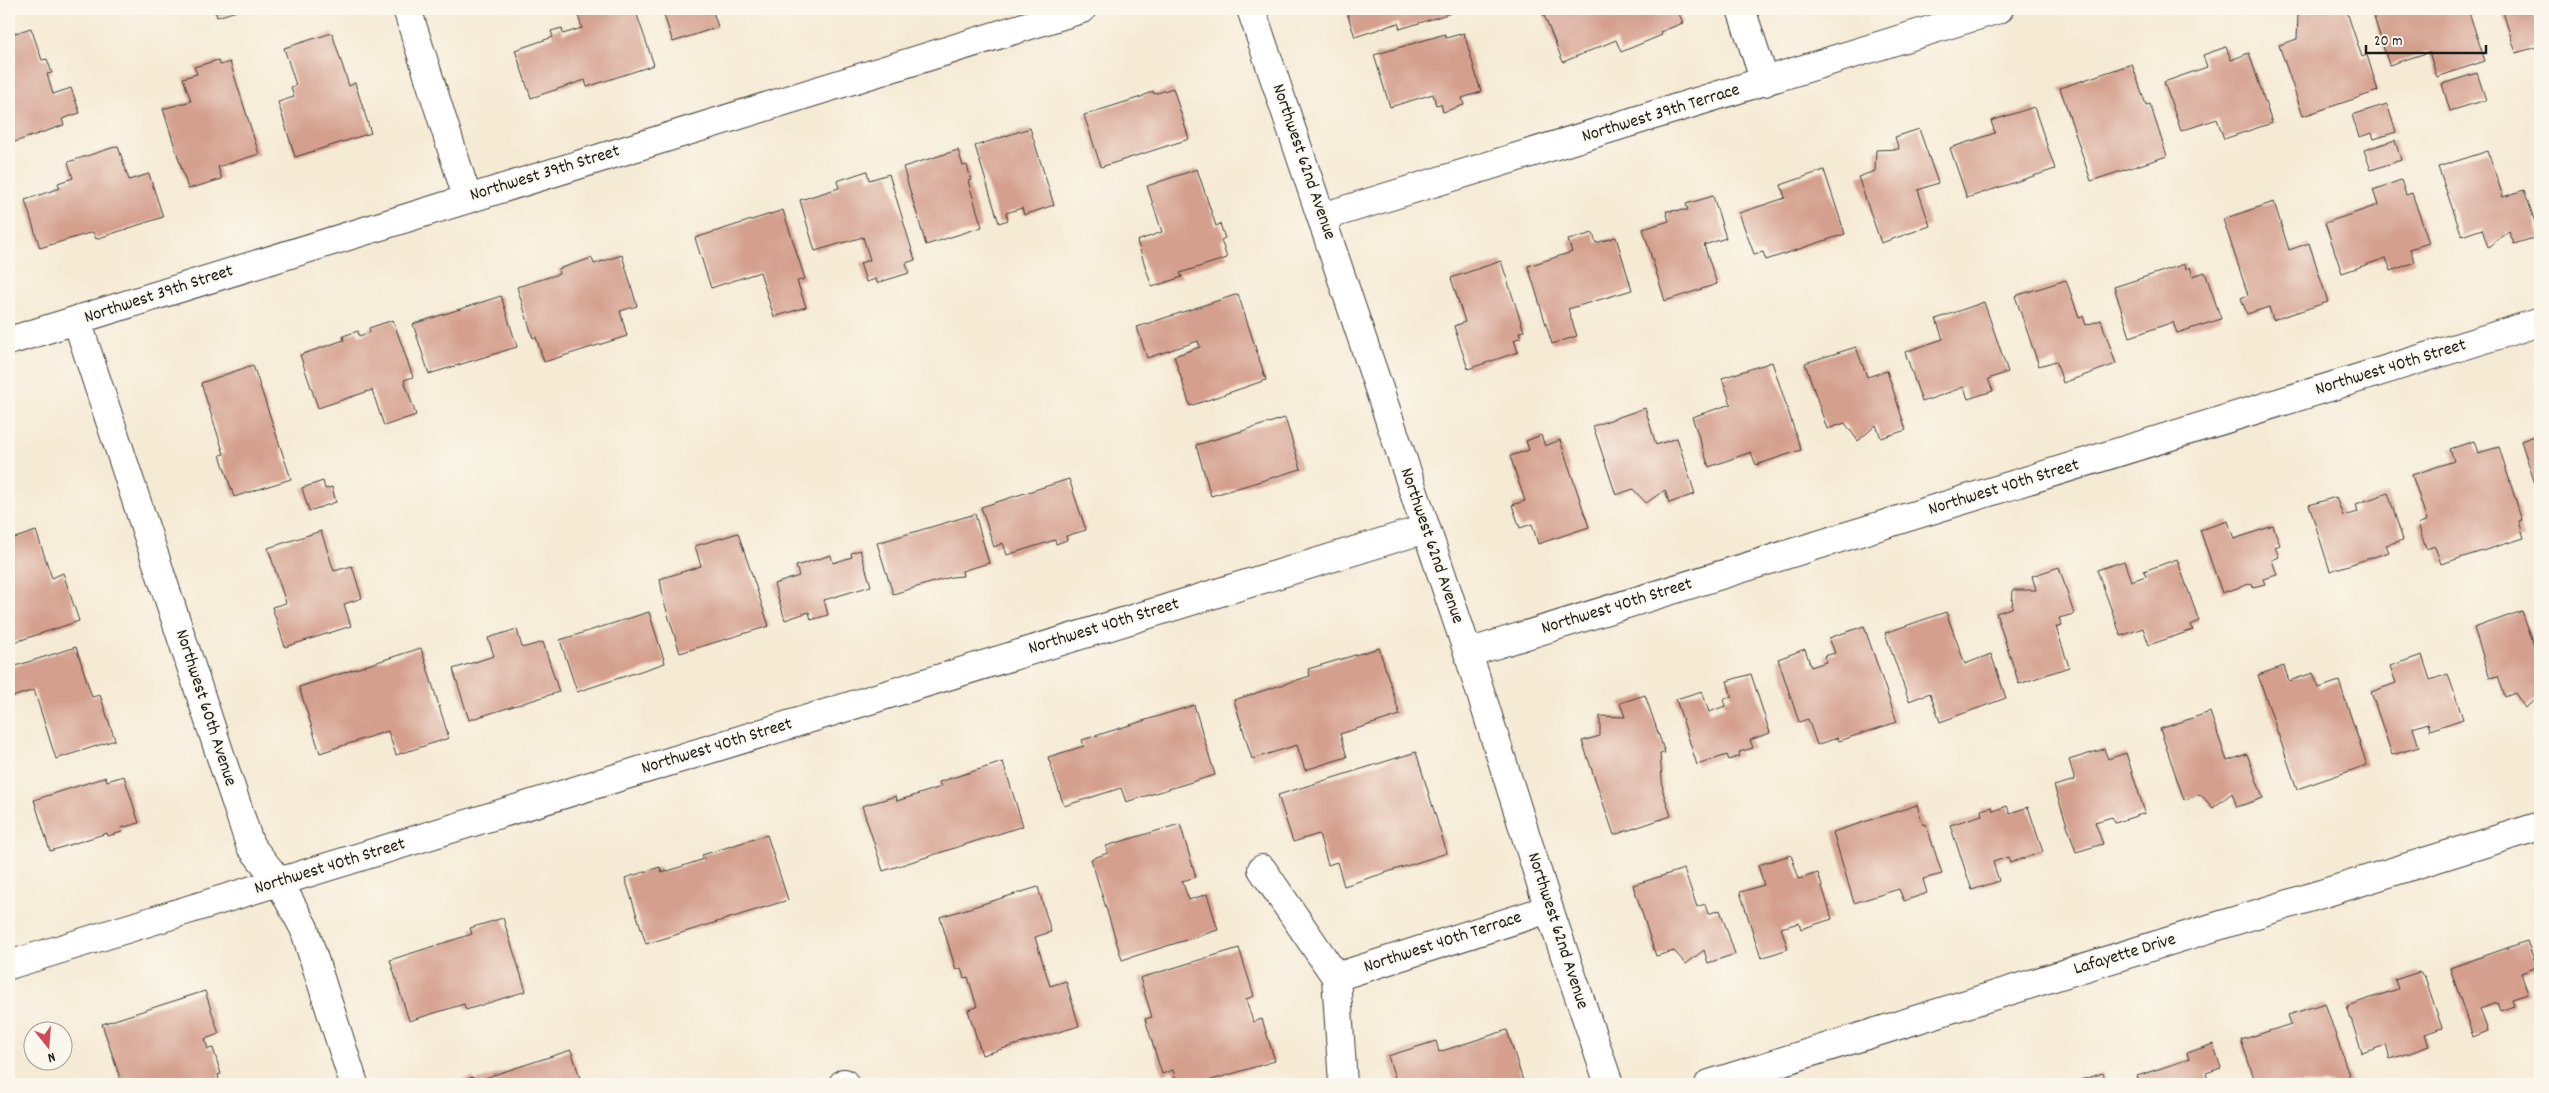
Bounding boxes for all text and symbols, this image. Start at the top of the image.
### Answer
scale bar [2366,22,2486,54]
text: 20 m [2374,31,2402,53]
street label: Northwest 39th Terrace [1579,78,1743,150]
street label: Northwest 62nd Avenue [1265,81,1341,243]
street label: Northwest 39th Street [467,139,623,209]
street label: Northwest 39th Street [81,259,237,331]
street label: Northwest 40th Street [2313,333,2470,403]
street label: Northwest 40th Street [1926,453,2083,523]
street label: Northwest 62nd Avenue [1393,465,1469,627]
street label: Northwest 40th Street [1539,572,1696,642]
street label: Northwest 40th Street [1026,592,1183,662]
street label: Northwest 60th Avenue [168,627,242,790]
street label: Northwest 40th Street [639,712,796,782]
street label: Northwest 40th Street [252,832,409,902]
street label: Northwest 62nd Avenue [1520,850,1594,1013]
street label: Northwest 40th Terrace [1361,906,1525,980]
street label: Lafayette Drive [2071,928,2179,982]
north arrow [22,1020,72,1070]
text: N [45,1046,57,1067]

